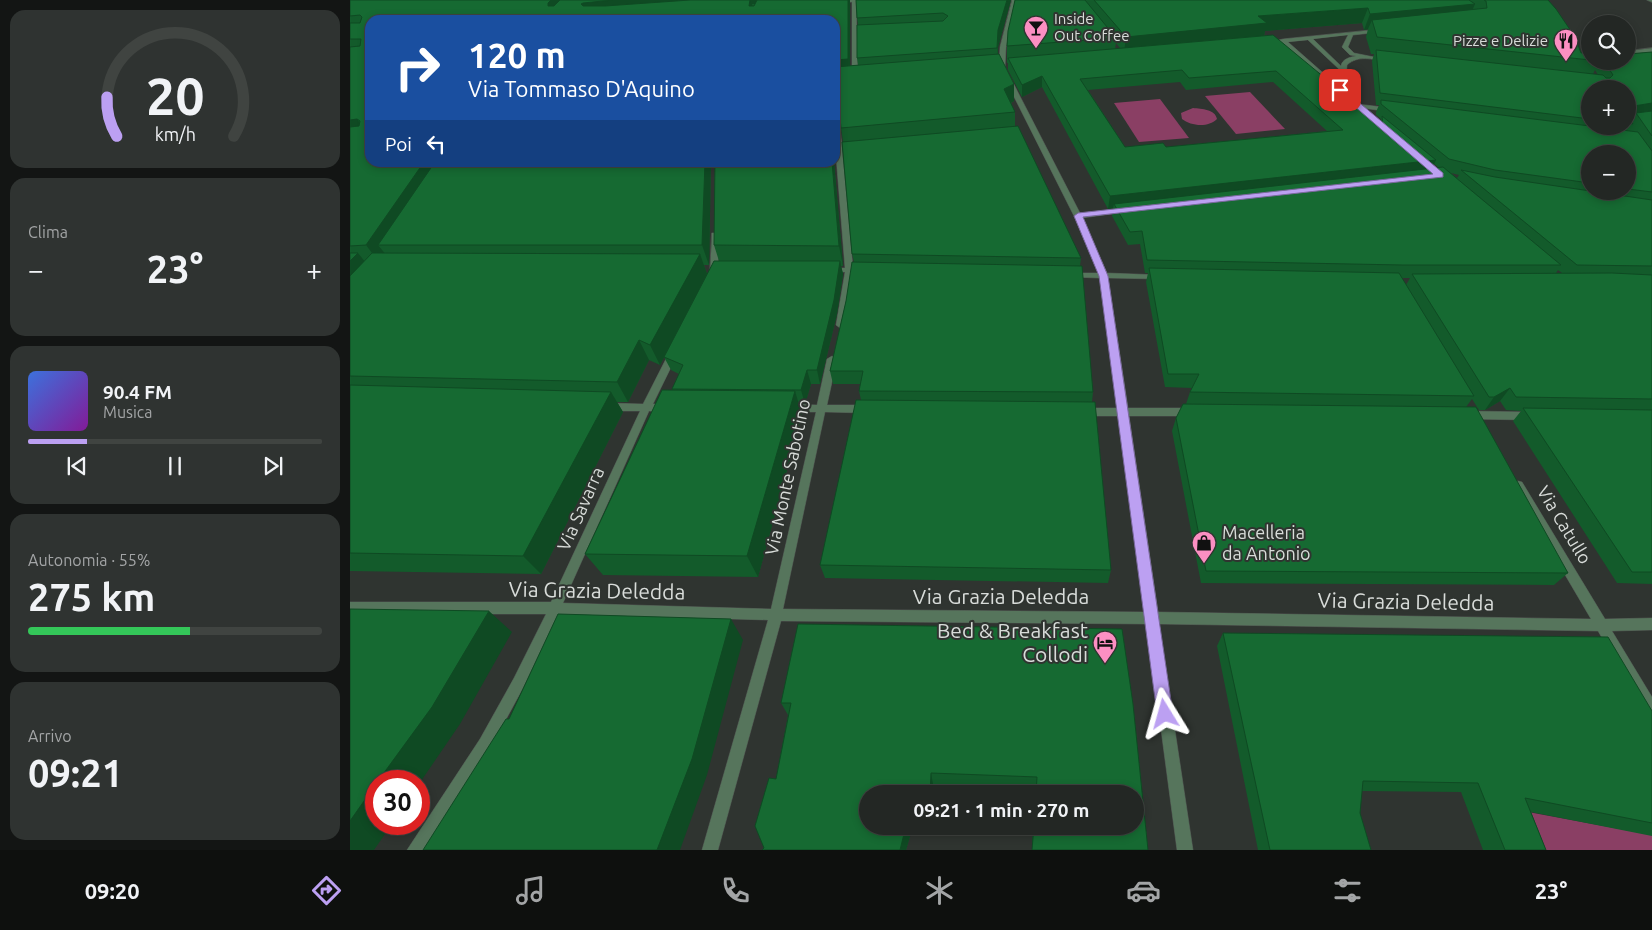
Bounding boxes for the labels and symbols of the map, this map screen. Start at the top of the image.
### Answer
place label: Inside Out Coffee [1054,10,1129,44]
bar icon: Inside Out Coffee [1023,15,1049,49]
restaurant icon: Pizze e Delizie [1553,28,1579,62]
place label: Pizze e Delizie [1453,32,1548,49]
pin [1319,69,1361,111]
street label: Via Monte Sabotino [761,397,813,557]
street label: Via Savarra [553,464,607,553]
street label: Via Catullo [1534,482,1596,567]
place label: Macelleria da Antonio [1222,522,1311,563]
shop icon: Macelleria da Antonio [1191,530,1217,564]
street label: Via Grazia Deledda [509,576,686,604]
street label: Via Grazia Deledda [913,584,1089,608]
street label: Via Grazia Deledda [1318,587,1495,615]
place label: Bed & Breakfast Collodi [937,618,1088,666]
hotel icon: Bed & Breakfast Collodi [1092,630,1118,664]
position arrow [1138,687,1190,739]
speed limit sign: 30 [365,770,430,835]

